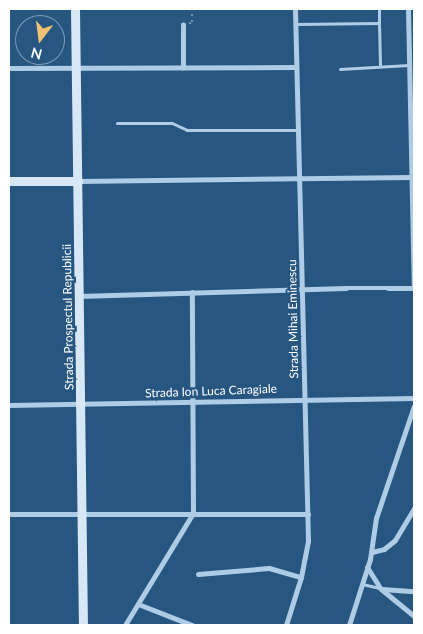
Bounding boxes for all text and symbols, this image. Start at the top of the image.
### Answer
north arrow [15,15,65,65]
text: N [29,44,44,64]
street label: Strada Prospectul Republicii [60,244,76,390]
street label: Strada Mihai Eminescu [285,259,301,379]
street label: Strada Ion Luca Caragiale [145,382,277,400]

